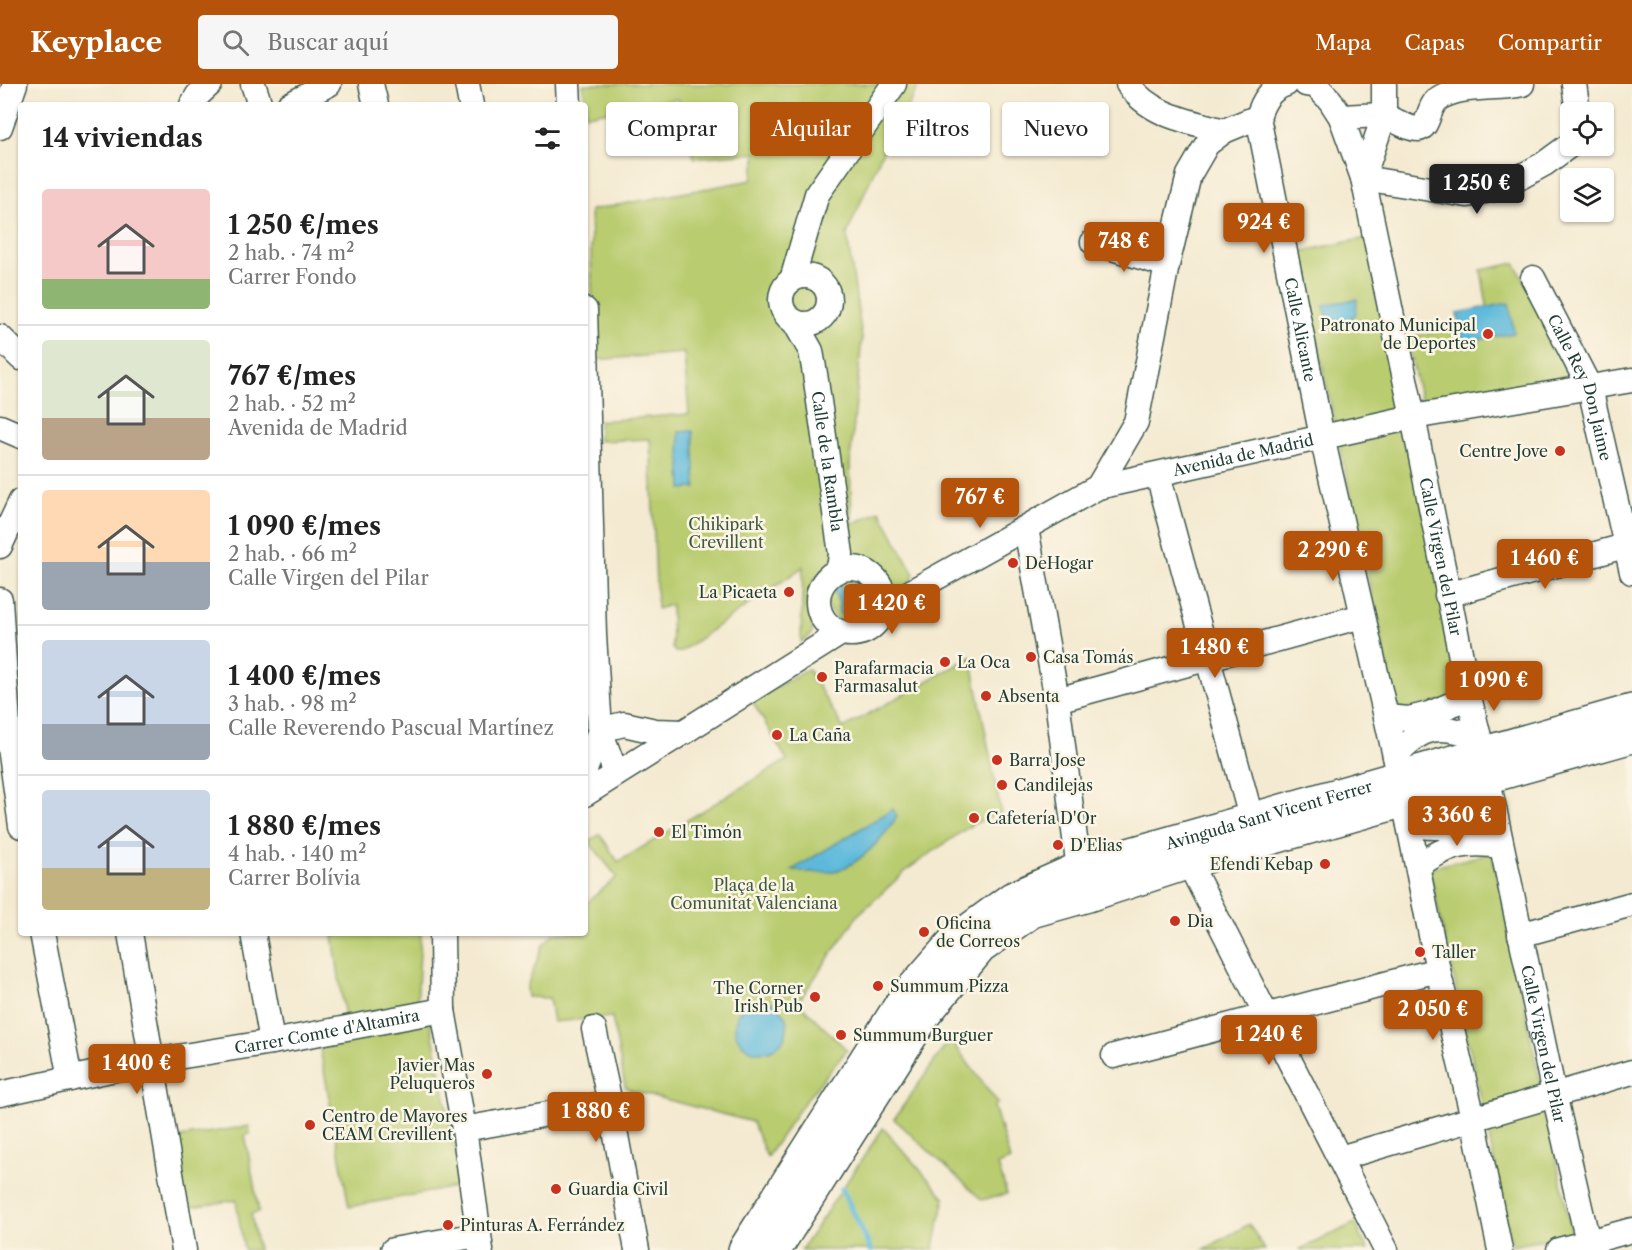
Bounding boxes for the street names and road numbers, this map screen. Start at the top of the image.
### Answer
street label: Calle Alicante [1280,276,1321,384]
street label: Calle Rey Don Jaime [1543,311,1616,463]
street label: Calle de la Rambla [808,390,848,533]
street label: Avenida de Madrid [1170,429,1316,480]
street label: Calle Virgen del Pilar [1415,476,1467,638]
street label: Avinguda Sant Vicent Ferrer [1162,776,1375,854]
street label: Calle Virgen del Pilar [1517,963,1570,1125]
street label: Carrer Comte d'Altamira [233,1005,422,1058]

